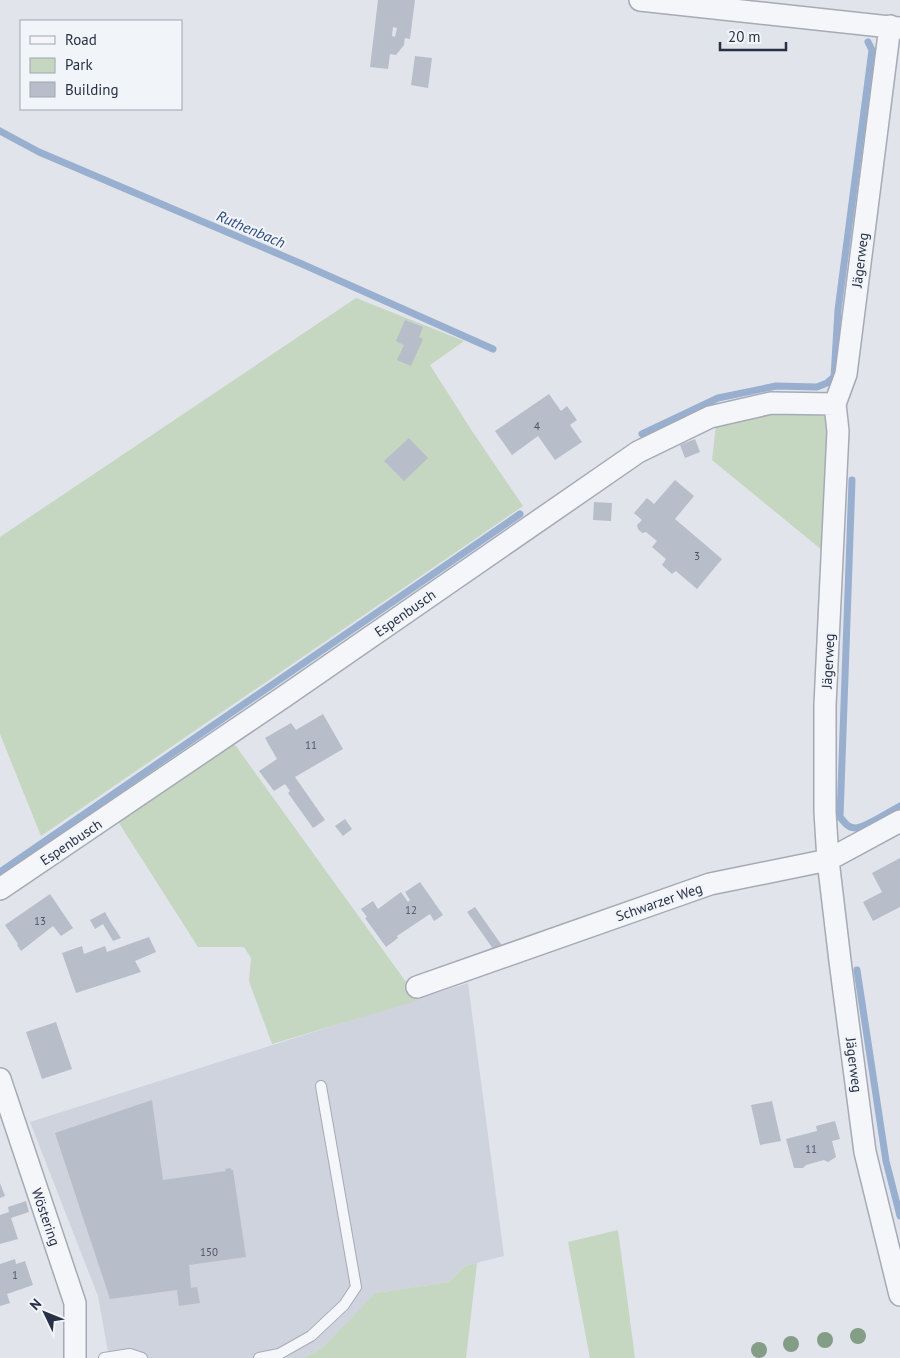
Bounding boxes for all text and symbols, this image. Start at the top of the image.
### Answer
legend [20,20,182,110]
scale bar [720,20,786,52]
text: 20 m [728,27,761,46]
text: Road [65,30,97,49]
text: Park [65,55,93,74]
text: Building [65,80,119,99]
water label: Ruthenbach [214,206,288,252]
street label: Jägerweg [848,232,872,289]
house number: 4 [534,419,540,433]
house number: 3 [694,549,700,563]
street label: Espenbusch [371,585,439,641]
street label: Jägerweg [818,633,838,690]
house number: 11 [305,738,317,752]
street label: Espenbusch [37,815,105,869]
street label: Schwarzer Weg [613,879,705,925]
house number: 12 [405,903,417,917]
house number: 13 [34,914,46,928]
street label: Jägerweg [842,1036,866,1093]
house number: 11 [805,1142,817,1156]
street label: Wöstering [28,1186,64,1248]
house number: 150 [200,1245,218,1259]
house number: 1 [12,1268,18,1282]
north arrow [20,1288,70,1338]
text: N [26,1295,45,1314]

